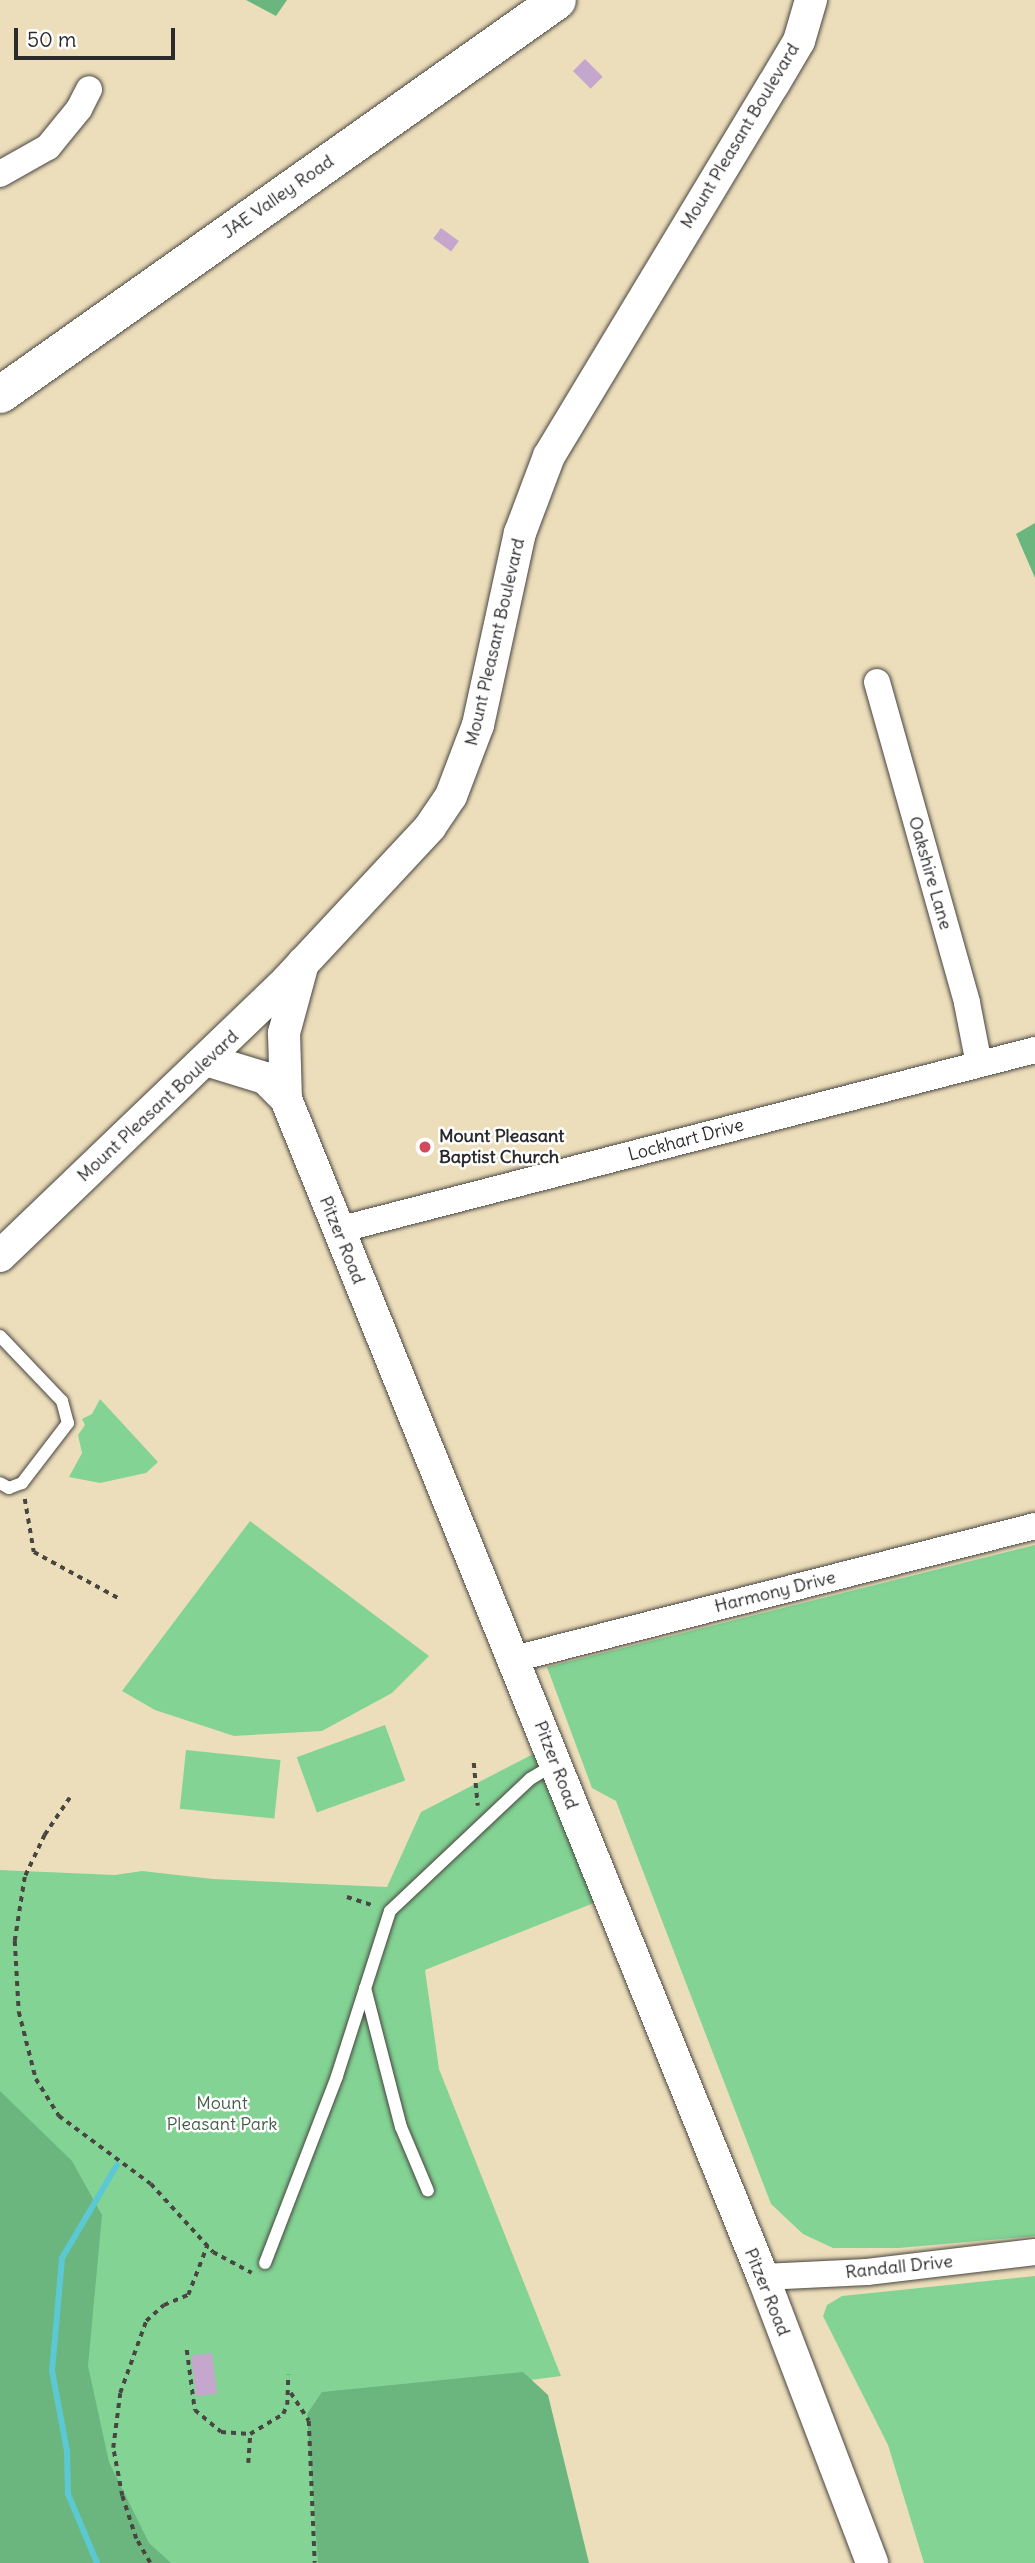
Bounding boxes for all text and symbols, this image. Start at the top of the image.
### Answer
scale bar [18,14,178,58]
text: 50 m [27,26,76,53]
street label: Mount Pleasant Boulevard [676,39,804,233]
street label: JAE Valley Road [218,151,338,243]
street label: Mount Pleasant Boulevard [461,536,529,748]
street label: Oakshire Lane [904,814,956,932]
street label: Mount Pleasant Boulevard [73,1026,243,1186]
street label: Lockhart Drive [626,1114,746,1166]
place label: Mount Pleasant Baptist Church [439,1126,564,1168]
marker: Mount Pleasant Baptist Church [417,1139,433,1155]
street label: Pitzer Road [315,1193,369,1287]
street label: Harmony Drive [712,1567,838,1617]
street label: Pitzer Road [529,1718,583,1812]
park label: Mount Pleasant Park [166,2093,278,2136]
street label: Pitzer Road [740,2245,794,2339]
street label: Randall Drive [844,2251,954,2283]

